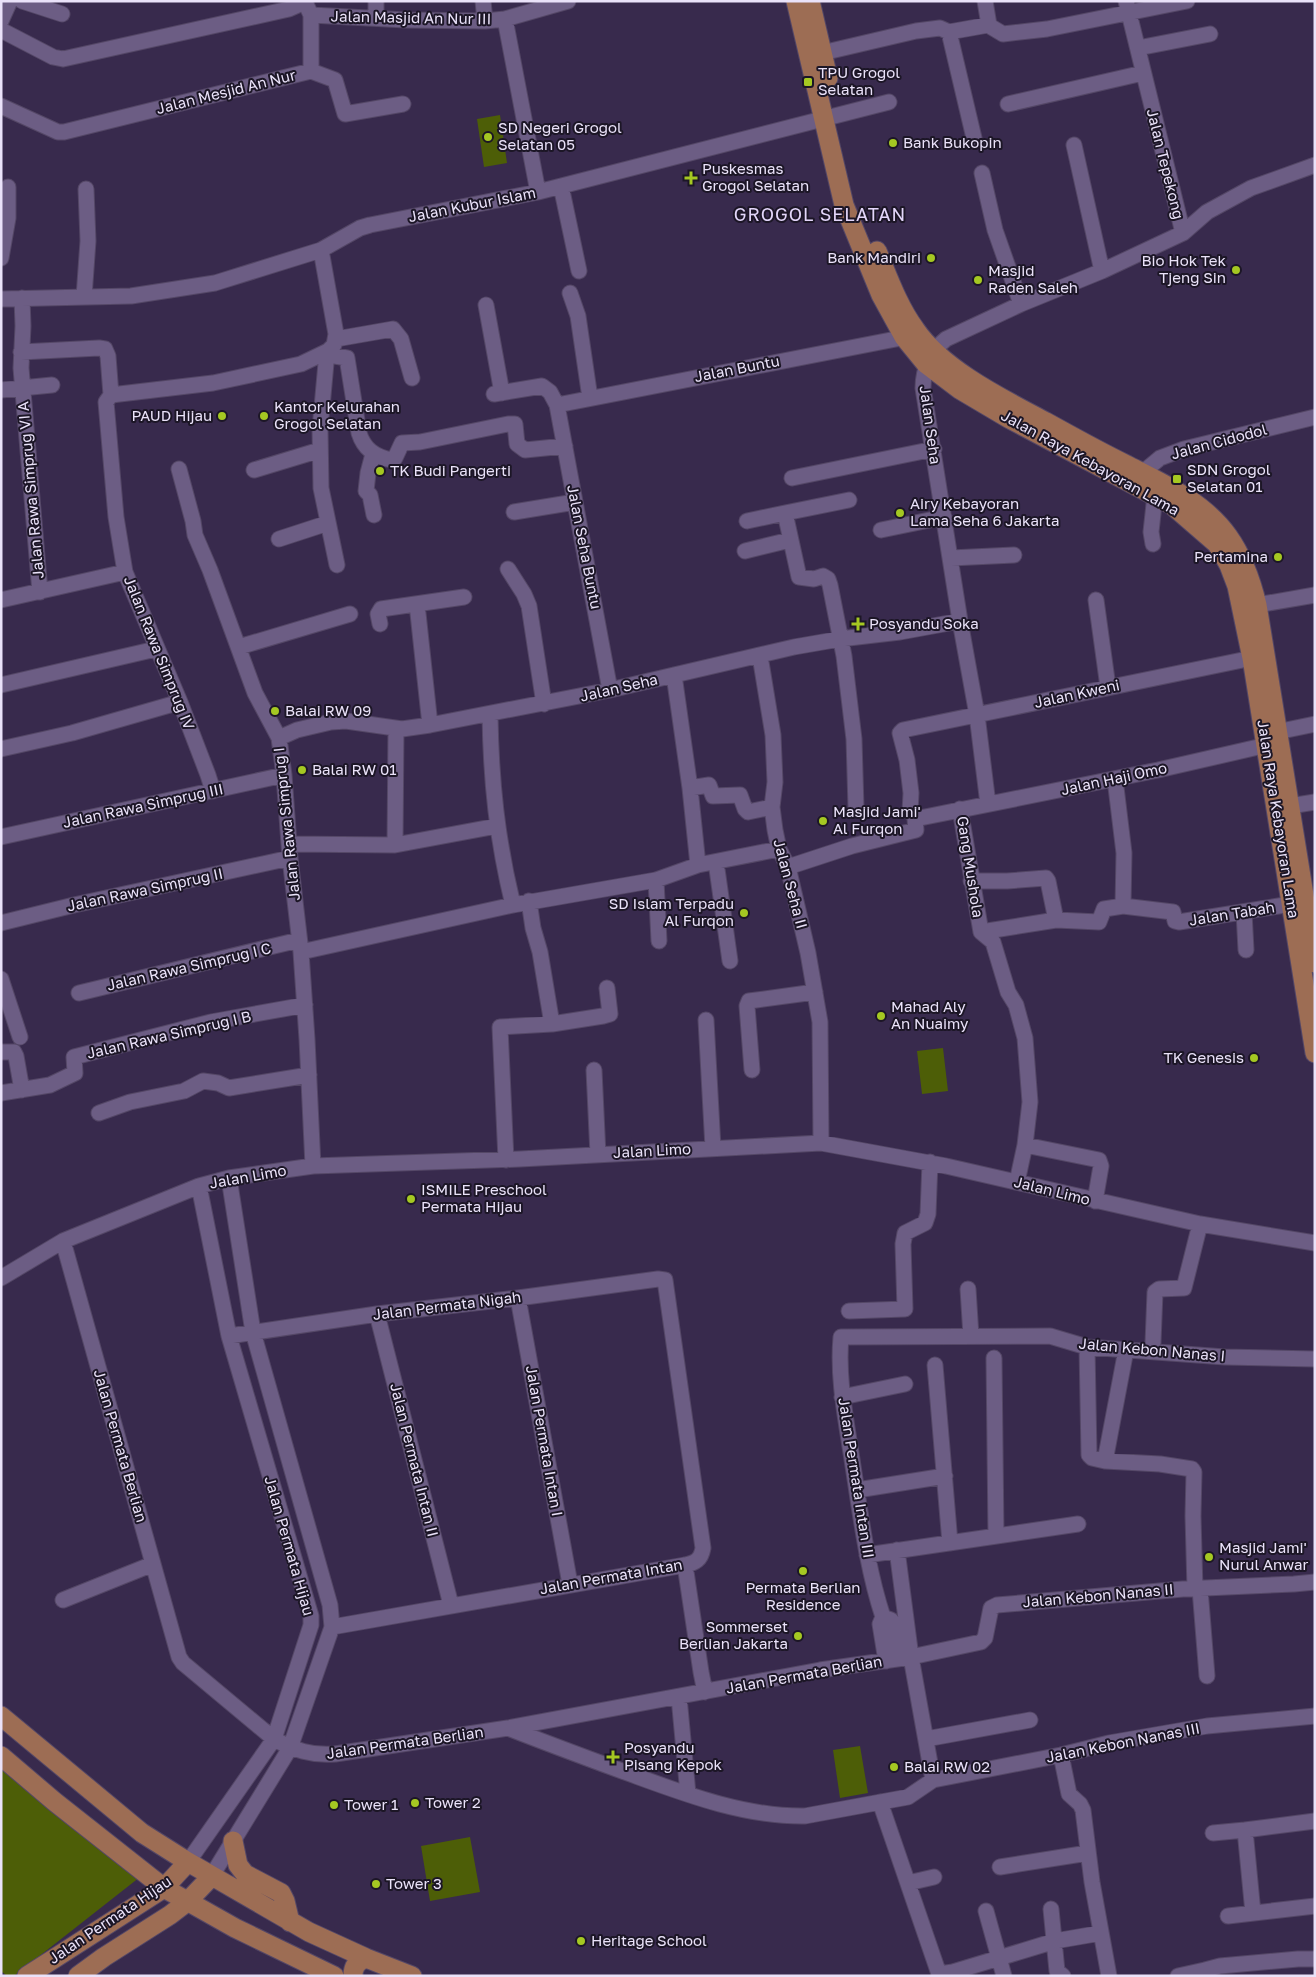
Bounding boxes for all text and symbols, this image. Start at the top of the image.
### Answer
street label: Jalan Masjid An Nur III [331,7,491,27]
place label: TPU Grogol Selatan [818,63,900,98]
street label: Jalan Mesjid An Nur [154,65,297,117]
marker: TPU Grogol Selatan [802,76,814,88]
street label: Jalan Tepekong [1144,107,1188,221]
place label: SD Negeri Grogol Selatan 05 [498,118,622,153]
marker: SD Negeri Grogol Selatan 05 [482,131,494,143]
place label: Bank Bukopin [903,133,1002,151]
marker: Bank Bukopin [887,137,899,149]
place label: Puskesmas Grogol Selatan [702,159,809,194]
marker: Puskesmas Grogol Selatan [684,171,698,185]
street label: Jalan Kubur Islam [407,183,537,225]
district label: GROGOL SELATAN [734,203,906,225]
place label: Bank Mandiri [827,248,921,266]
place label: Bio Hok Tek Tjeng Sin [1141,251,1227,286]
marker: Bank Mandiri [925,252,937,264]
place label: Masjid Raden Saleh [988,261,1078,296]
marker: Bio Hok Tek Tjeng Sin [1230,264,1242,276]
marker: Masjid Raden Saleh [972,274,984,286]
street label: Jalan Buntu [693,351,781,385]
street label: Jalan Seha [917,384,945,465]
place label: Kantor Kelurahan Grogol Selatan [274,397,400,432]
street label: Jalan Rawa Simprug VI A [13,401,47,580]
place label: PAUD Hijau [132,406,212,424]
street label: Jalan Raya Kebayoran Lama [998,406,1183,519]
marker: PAUD Hijau [216,410,228,422]
marker: Kantor Kelurahan Grogol Selatan [258,410,270,422]
street label: Jalan Cidodol [1169,420,1269,462]
place label: SDN Grogol Selatan 01 [1187,460,1271,495]
place label: TK Budi Pangerti [390,461,511,479]
marker: TK Budi Pangerti [374,465,386,477]
marker: SDN Grogol Selatan 01 [1171,473,1183,485]
street label: Jalan Seha Buntu [564,483,606,610]
place label: Airy Kebayoran Lama Seha 6 Jakarta [910,494,1059,529]
marker: Airy Kebayoran Lama Seha 6 Jakarta [894,507,906,519]
place label: Pertamina [1194,547,1268,565]
marker: Pertamina [1272,551,1284,563]
street label: Jalan Rawa Simprug IV [121,573,199,732]
place label: Posyandu Soka [869,614,979,632]
marker: Posyandu Soka [851,617,865,631]
street label: Jalan Seha [578,669,659,705]
street label: Jalan Kweni [1032,675,1121,711]
place label: Balai RW 09 [285,701,371,719]
marker: Balai RW 09 [269,705,281,717]
street label: Jalan Raya Kebayoran Lama [1254,718,1304,919]
street label: Jalan Rawa Simprug I [269,746,303,902]
street label: Jalan Haji Omo [1059,758,1169,798]
place label: Balai RW 01 [312,760,397,778]
marker: Balai RW 01 [296,764,308,776]
street label: Jalan Rawa Simprug III [61,779,225,831]
place label: Masjid Jami' Al Furqon [833,802,921,837]
marker: Masjid Jami' Al Furqon [817,815,829,827]
street label: Gang Mushola [954,815,988,919]
street label: Jalan Seha II [770,837,812,931]
street label: Jalan Rawa Simprug II [65,864,224,914]
place label: SD Islam Terpadu Al Furqon [609,894,734,929]
street label: Jalan Tabah [1188,897,1276,929]
marker: SD Islam Terpadu Al Furqon [738,907,750,919]
street label: Jalan Rawa Simprug I C [105,938,273,994]
place label: Mahad Aly An Nuaimy [891,997,969,1032]
street label: Jalan Rawa Simprug I B [85,1006,253,1062]
marker: Mahad Aly An Nuaimy [875,1010,887,1022]
place label: TK Genesis [1163,1048,1244,1066]
marker: TK Genesis [1248,1052,1260,1064]
street label: Jalan Limo [613,1139,691,1161]
street label: Jalan Limo [208,1160,288,1192]
street label: Jalan Limo [1012,1172,1092,1208]
place label: ISMILE Preschool Permata Hijau [421,1180,547,1215]
marker: ISMILE Preschool Permata Hijau [405,1193,417,1205]
street label: Jalan Permata Nigah [372,1287,522,1323]
street label: Jalan Kebon Nanas I [1078,1334,1226,1364]
street label: Jalan Permata Intan I [523,1364,567,1518]
street label: Jalan Permata Berlian [91,1367,151,1524]
street label: Jalan Permata Intan II [387,1381,443,1538]
street label: Jalan Permata Intan III [835,1396,879,1559]
street label: Jalan Permata Hijau [261,1474,318,1617]
place label: Masjid Jami' Nurul Anwar [1219,1538,1308,1573]
marker: Masjid Jami' Nurul Anwar [1203,1551,1215,1563]
street label: Jalan Permata Intan [538,1555,684,1597]
marker: Permata Berlian Residence [797,1565,809,1577]
place label: Permata Berlian Residence [745,1578,861,1613]
street label: Jalan Kebon Nanas II [1022,1579,1174,1611]
place label: Sommerset Berlian Jakarta [679,1617,788,1652]
marker: Sommerset Berlian Jakarta [792,1630,804,1642]
street label: Jalan Permata Berlian [724,1651,883,1697]
street label: Jalan Kebon Nanas III [1044,1718,1201,1766]
street label: Jalan Permata Berlian [325,1722,484,1762]
place label: Posyandu Pisang Kepok [624,1738,722,1773]
marker: Posyandu Pisang Kepok [606,1750,620,1764]
place label: Balai RW 02 [904,1757,990,1775]
marker: Balai RW 02 [888,1761,900,1773]
place label: Tower 2 [425,1793,481,1811]
place label: Tower 1 [344,1795,398,1813]
marker: Tower 2 [409,1797,421,1809]
marker: Tower 1 [328,1799,340,1811]
street label: Jalan Permata Hijau [45,1871,174,1967]
place label: Tower 3 [386,1874,442,1892]
marker: Tower 3 [370,1878,382,1890]
place label: Heritage School [591,1931,707,1949]
marker: Heritage School [575,1935,587,1947]

